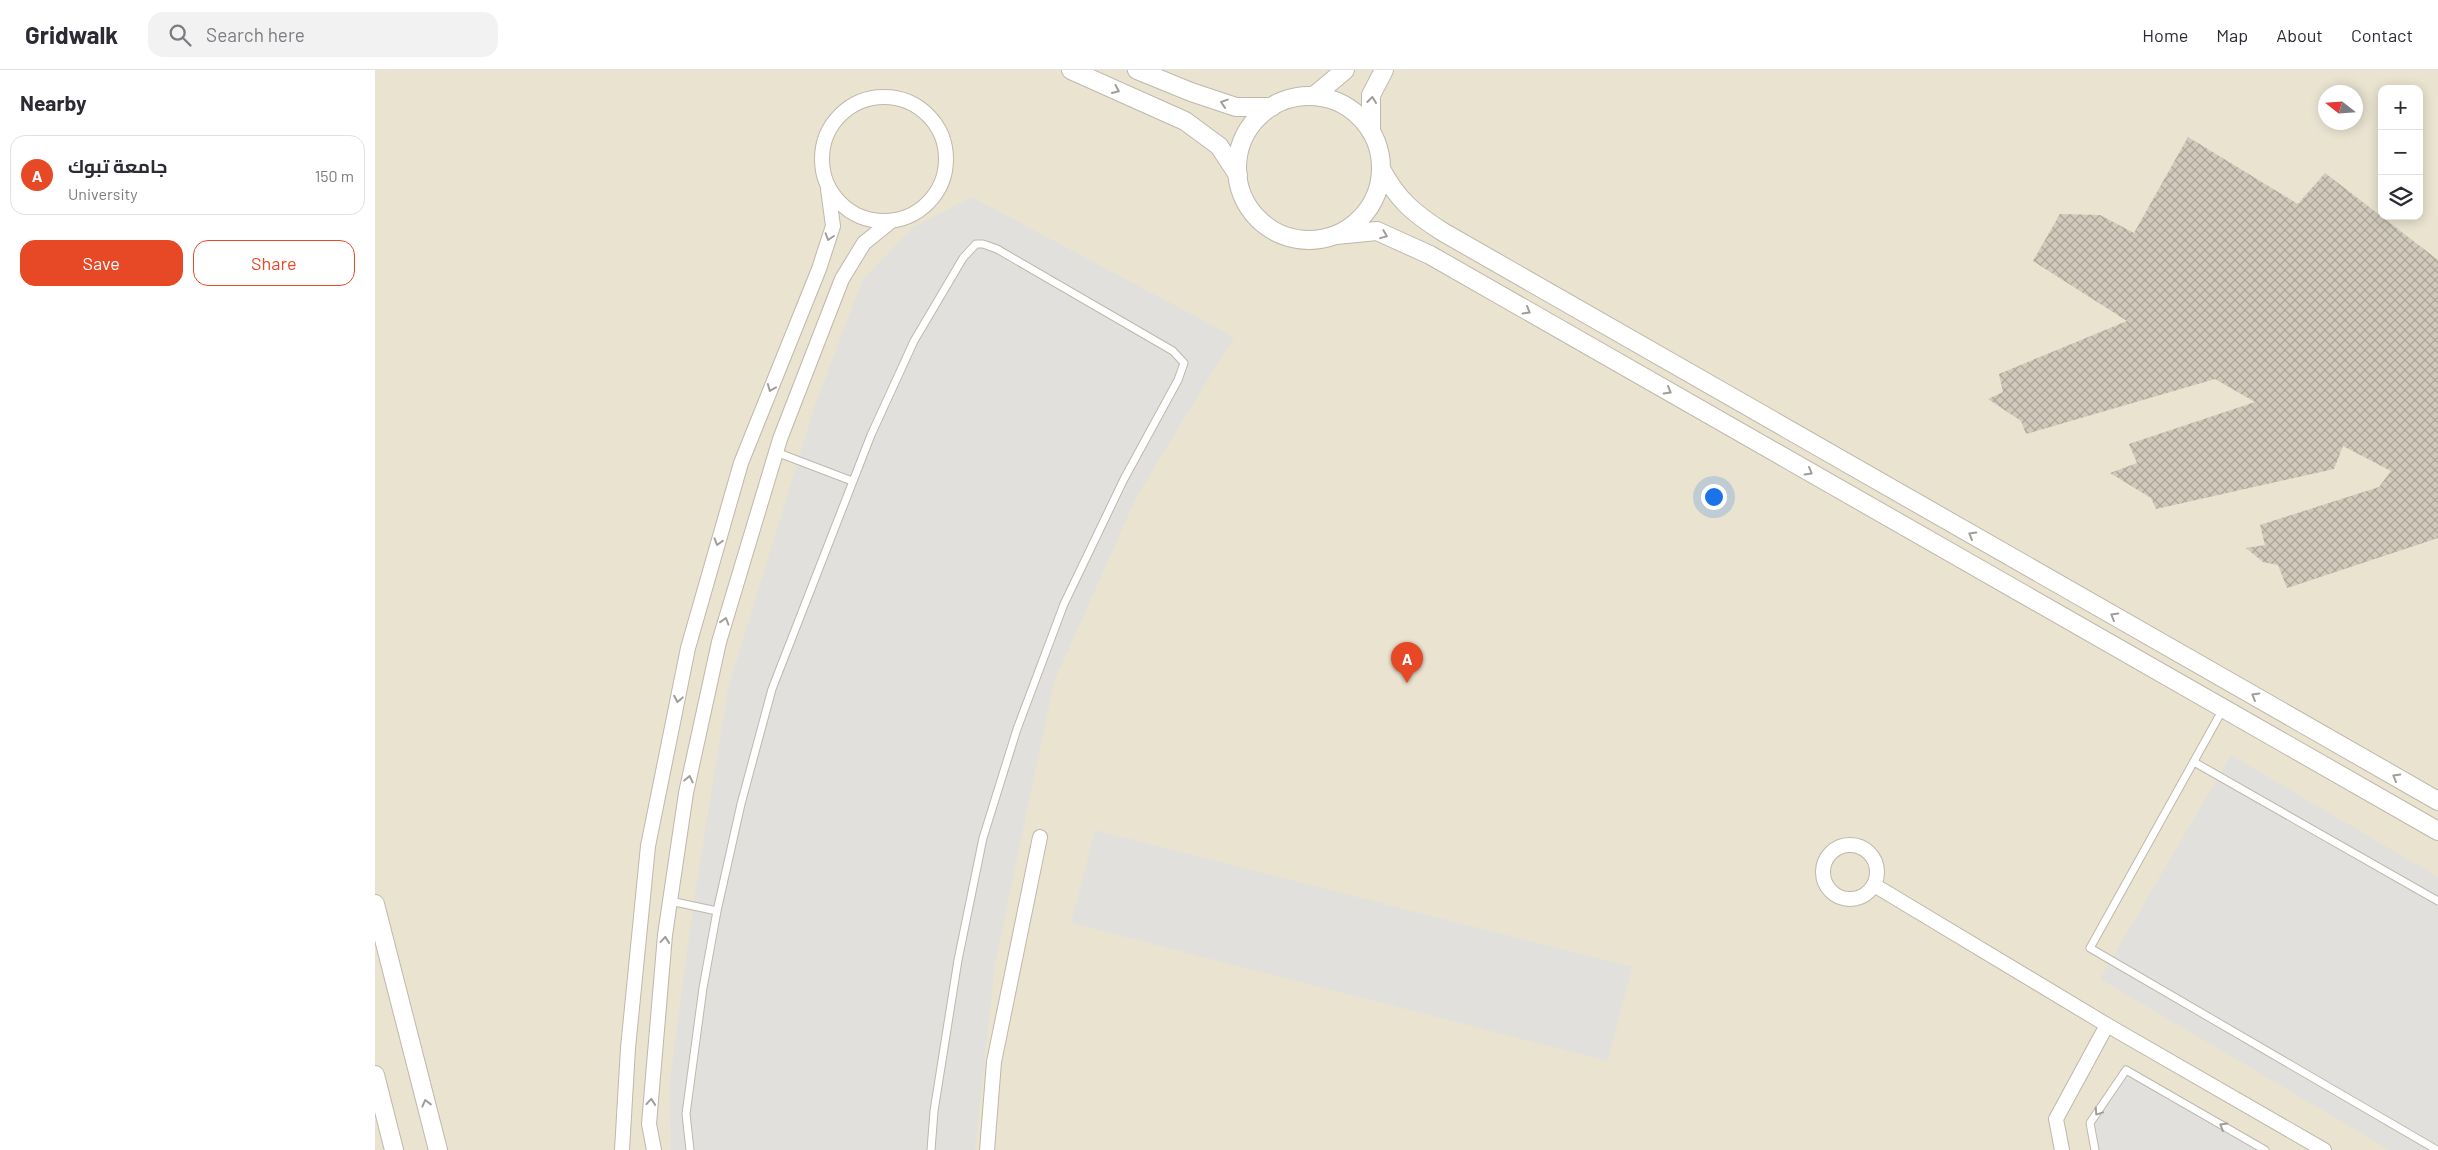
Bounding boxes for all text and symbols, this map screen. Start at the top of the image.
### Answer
search box [148,12,498,57]
text: Gridwalk [25,20,118,49]
icon: search [166,21,194,49]
text: Search here [206,23,305,46]
text: Home [2142,24,2188,46]
text: Map [2216,24,2248,46]
text: About [2276,24,2323,46]
text: Contact [2351,24,2413,46]
one-way arrow [1111,84,1120,94]
north arrow [2318,85,2363,130]
map controls [2378,85,2423,220]
button: + [2378,85,2423,130]
text: Nearby [20,90,86,115]
one-way arrow [1366,95,1377,103]
one-way arrow [1220,99,1229,109]
button: − [2378,130,2423,175]
text: جامعة تبوك [68,154,168,177]
text: A [32,166,42,185]
text: 150 m [315,166,354,185]
button: layers [2378,175,2423,220]
text: University [68,184,138,203]
one-way arrow [1379,229,1388,239]
one-way arrow [825,232,835,240]
button: Save [20,240,183,286]
button: Share [193,240,355,286]
one-way arrow [1522,304,1531,314]
one-way arrow [767,384,777,392]
one-way arrow [1663,385,1672,395]
one-way arrow [1804,465,1813,475]
your location [1701,484,1727,510]
one-way arrow [1969,531,1978,541]
one-way arrow [714,537,724,545]
one-way arrow [2110,612,2119,622]
one-way arrow [720,617,730,625]
pin: A [1391,642,1423,683]
one-way arrow [2251,693,2260,703]
one-way arrow [673,695,683,703]
one-way arrow [2392,773,2401,783]
one-way arrow [683,775,693,784]
one-way arrow [659,935,670,943]
one-way arrow [646,1097,657,1105]
one-way arrow [421,1099,431,1107]
one-way arrow [2095,1106,2104,1116]
one-way arrow [2219,1122,2228,1132]

